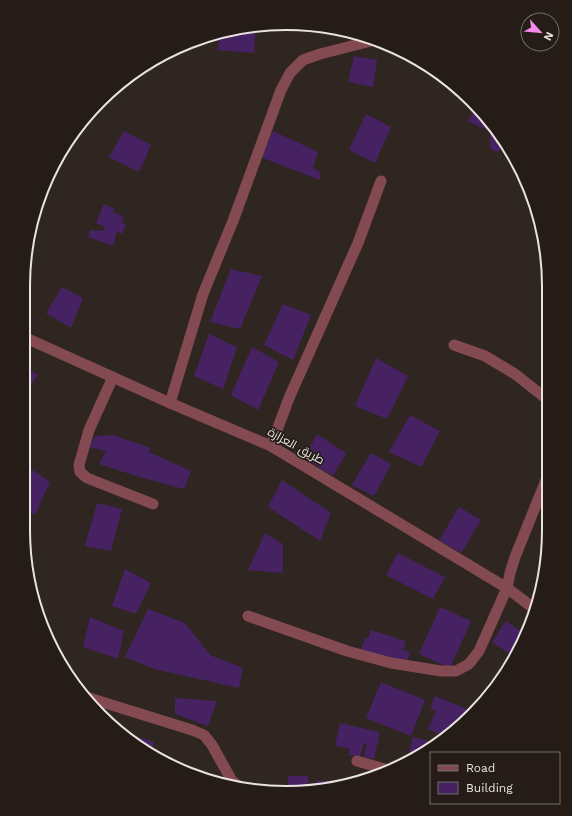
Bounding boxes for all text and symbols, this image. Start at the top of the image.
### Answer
north arrow [520,12,560,52]
text: N [541,30,556,43]
street label: طريق العزازة [265,425,327,467]
legend [430,752,560,804]
text: Road [466,761,495,775]
text: Building [466,781,513,795]

